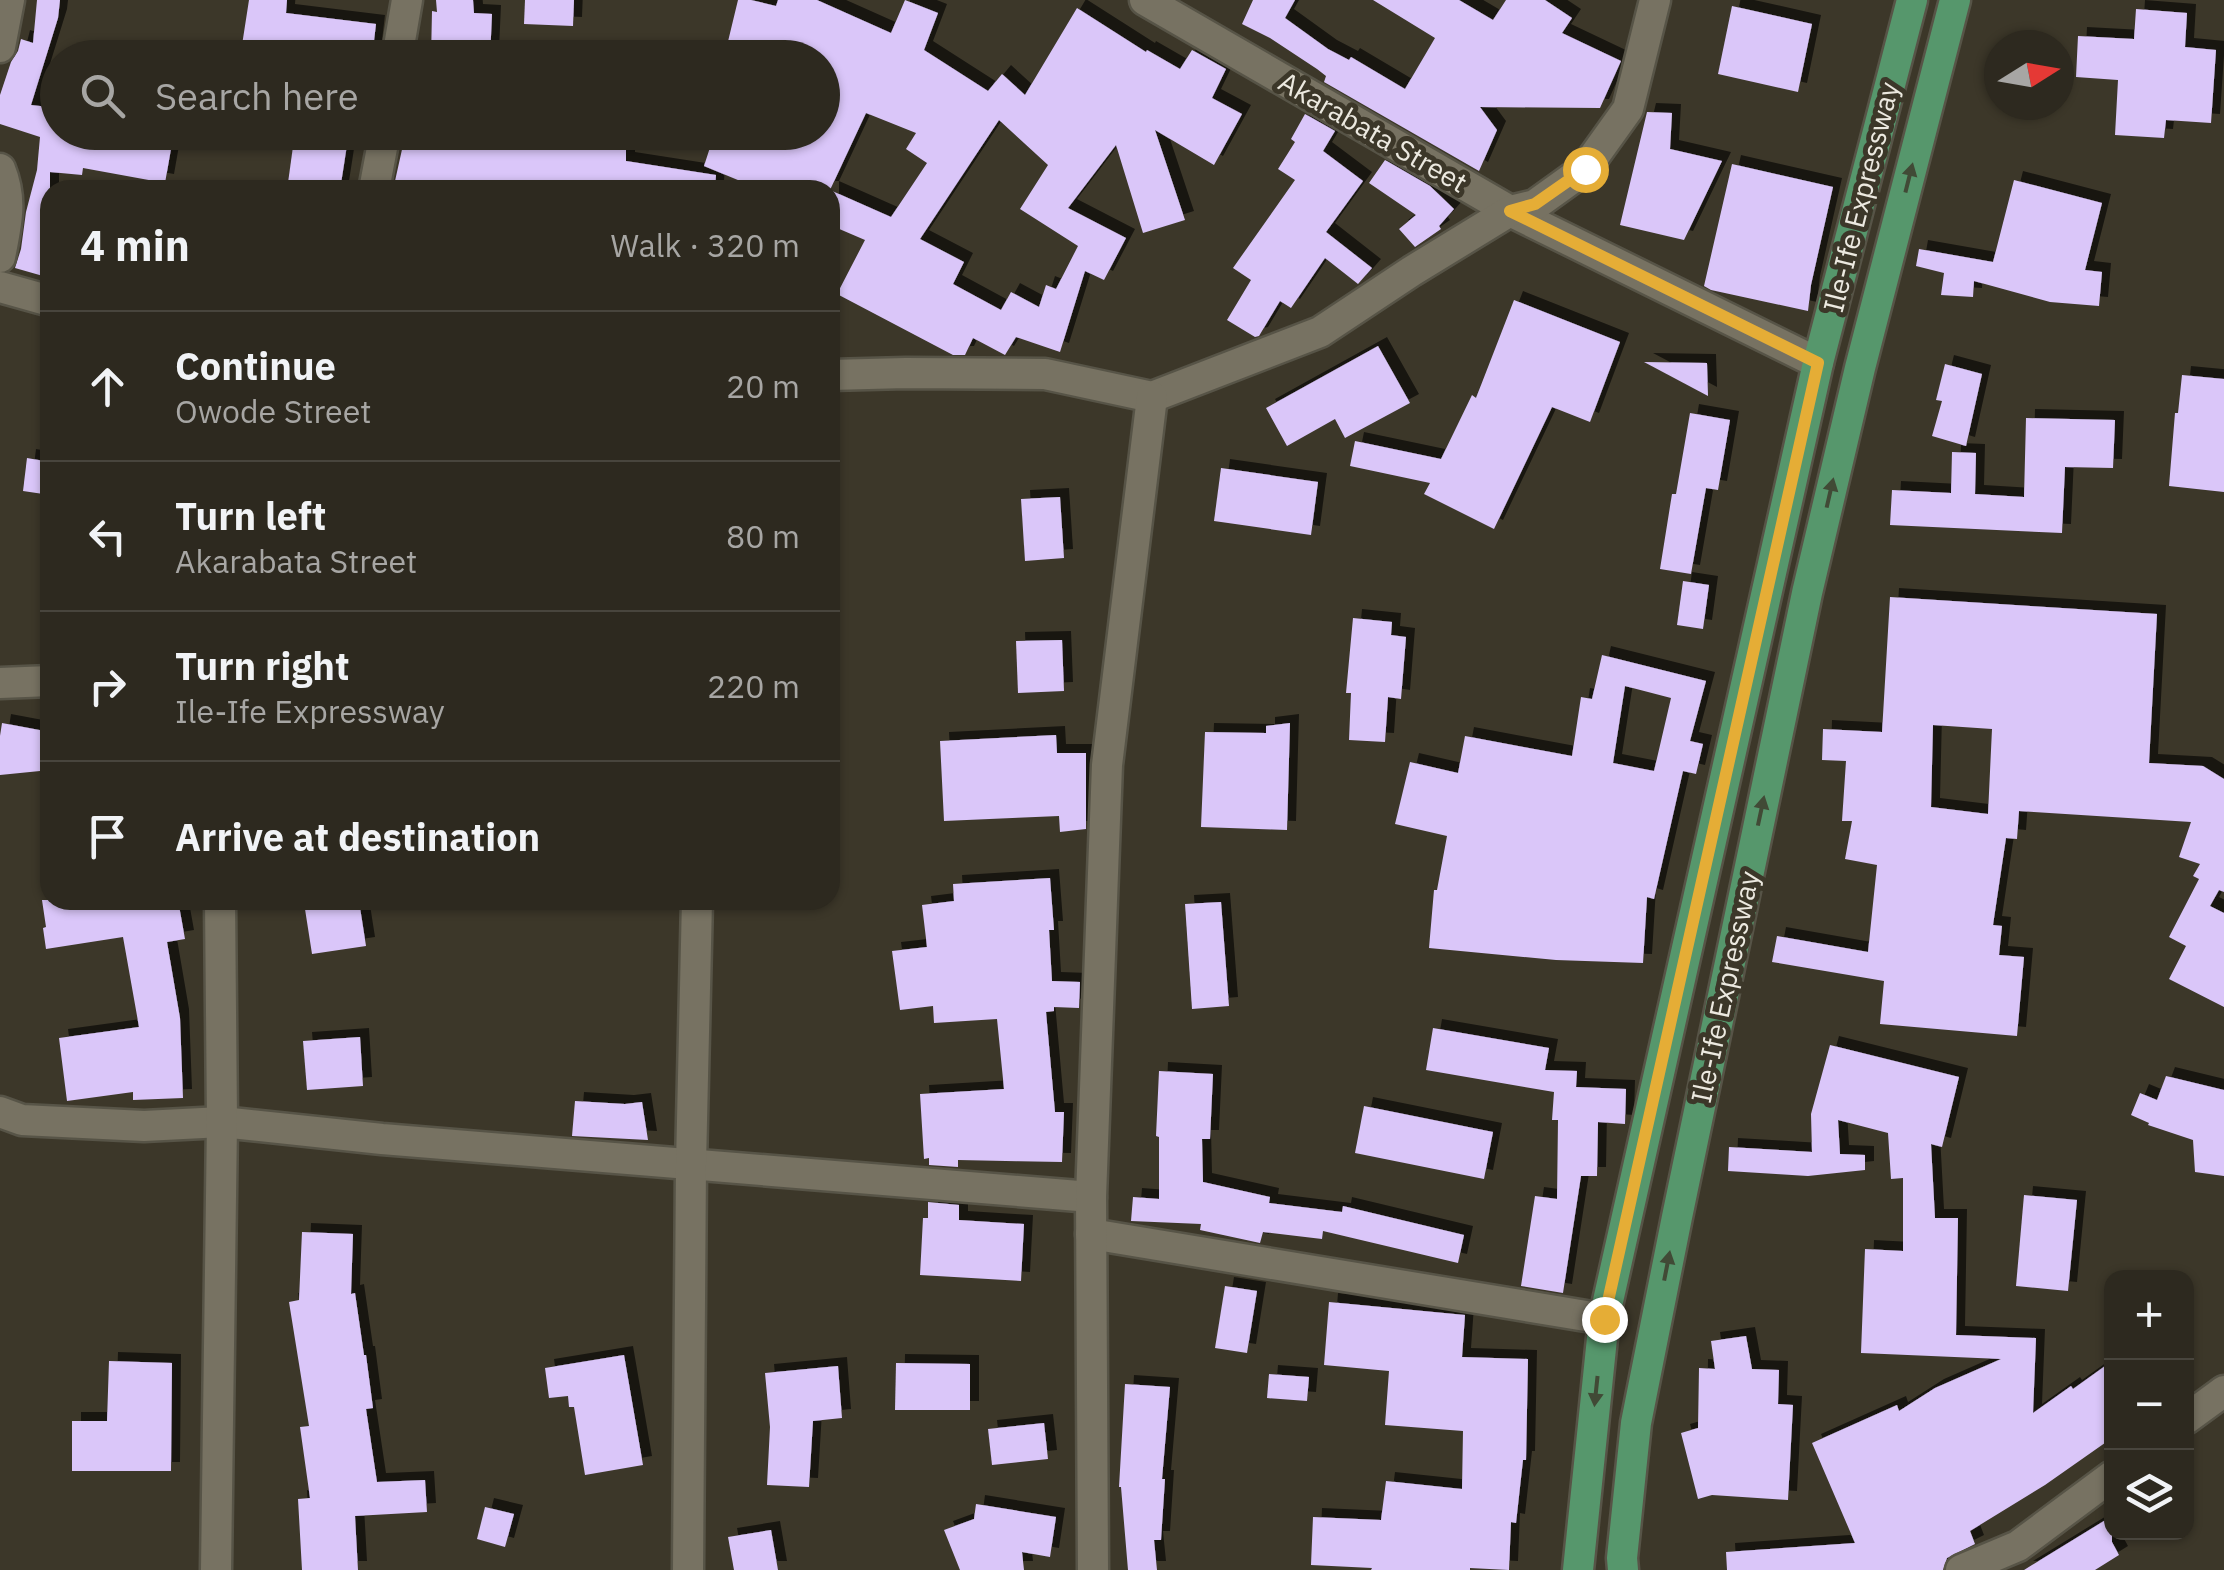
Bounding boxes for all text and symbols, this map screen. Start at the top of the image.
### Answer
north arrow [1984,30,2074,120]
search box [40,40,840,150]
street label: Akarabata Street [1272,63,1474,201]
icon: search [75,68,130,123]
text: Search here [155,71,359,120]
street label: Ile-Ife Expressway [1814,78,1907,316]
route start [1563,147,1609,193]
one-way arrow [1902,162,1917,193]
text: 4 min [80,218,190,273]
text: Walk · 320 m [611,224,800,266]
text: Continue [175,341,336,390]
icon: ahead [80,359,135,414]
text: 20 m [726,365,800,407]
text: Owode Street [175,390,371,432]
one-way arrow [1823,477,1839,508]
text: Turn left [175,491,326,540]
icon: left [80,509,135,564]
text: 80 m [726,515,800,557]
text: Akarabata Street [175,540,417,582]
text: Turn right [175,641,350,690]
icon: right [80,659,135,714]
text: 220 m [707,665,800,707]
text: Ile-Ife Expressway [175,690,445,732]
one-way arrow [1754,795,1770,826]
icon: arrive [80,809,135,864]
text: Arrive at destination [175,812,540,861]
street label: Ile-Ife Expressway [1682,868,1767,1106]
one-way arrow [1659,1250,1675,1281]
map controls [2104,1270,2194,1540]
button: + [2104,1270,2194,1360]
route end [1582,1297,1628,1343]
button: − [2104,1360,2194,1450]
one-way arrow [1588,1376,1604,1408]
button: layers [2104,1450,2194,1540]

